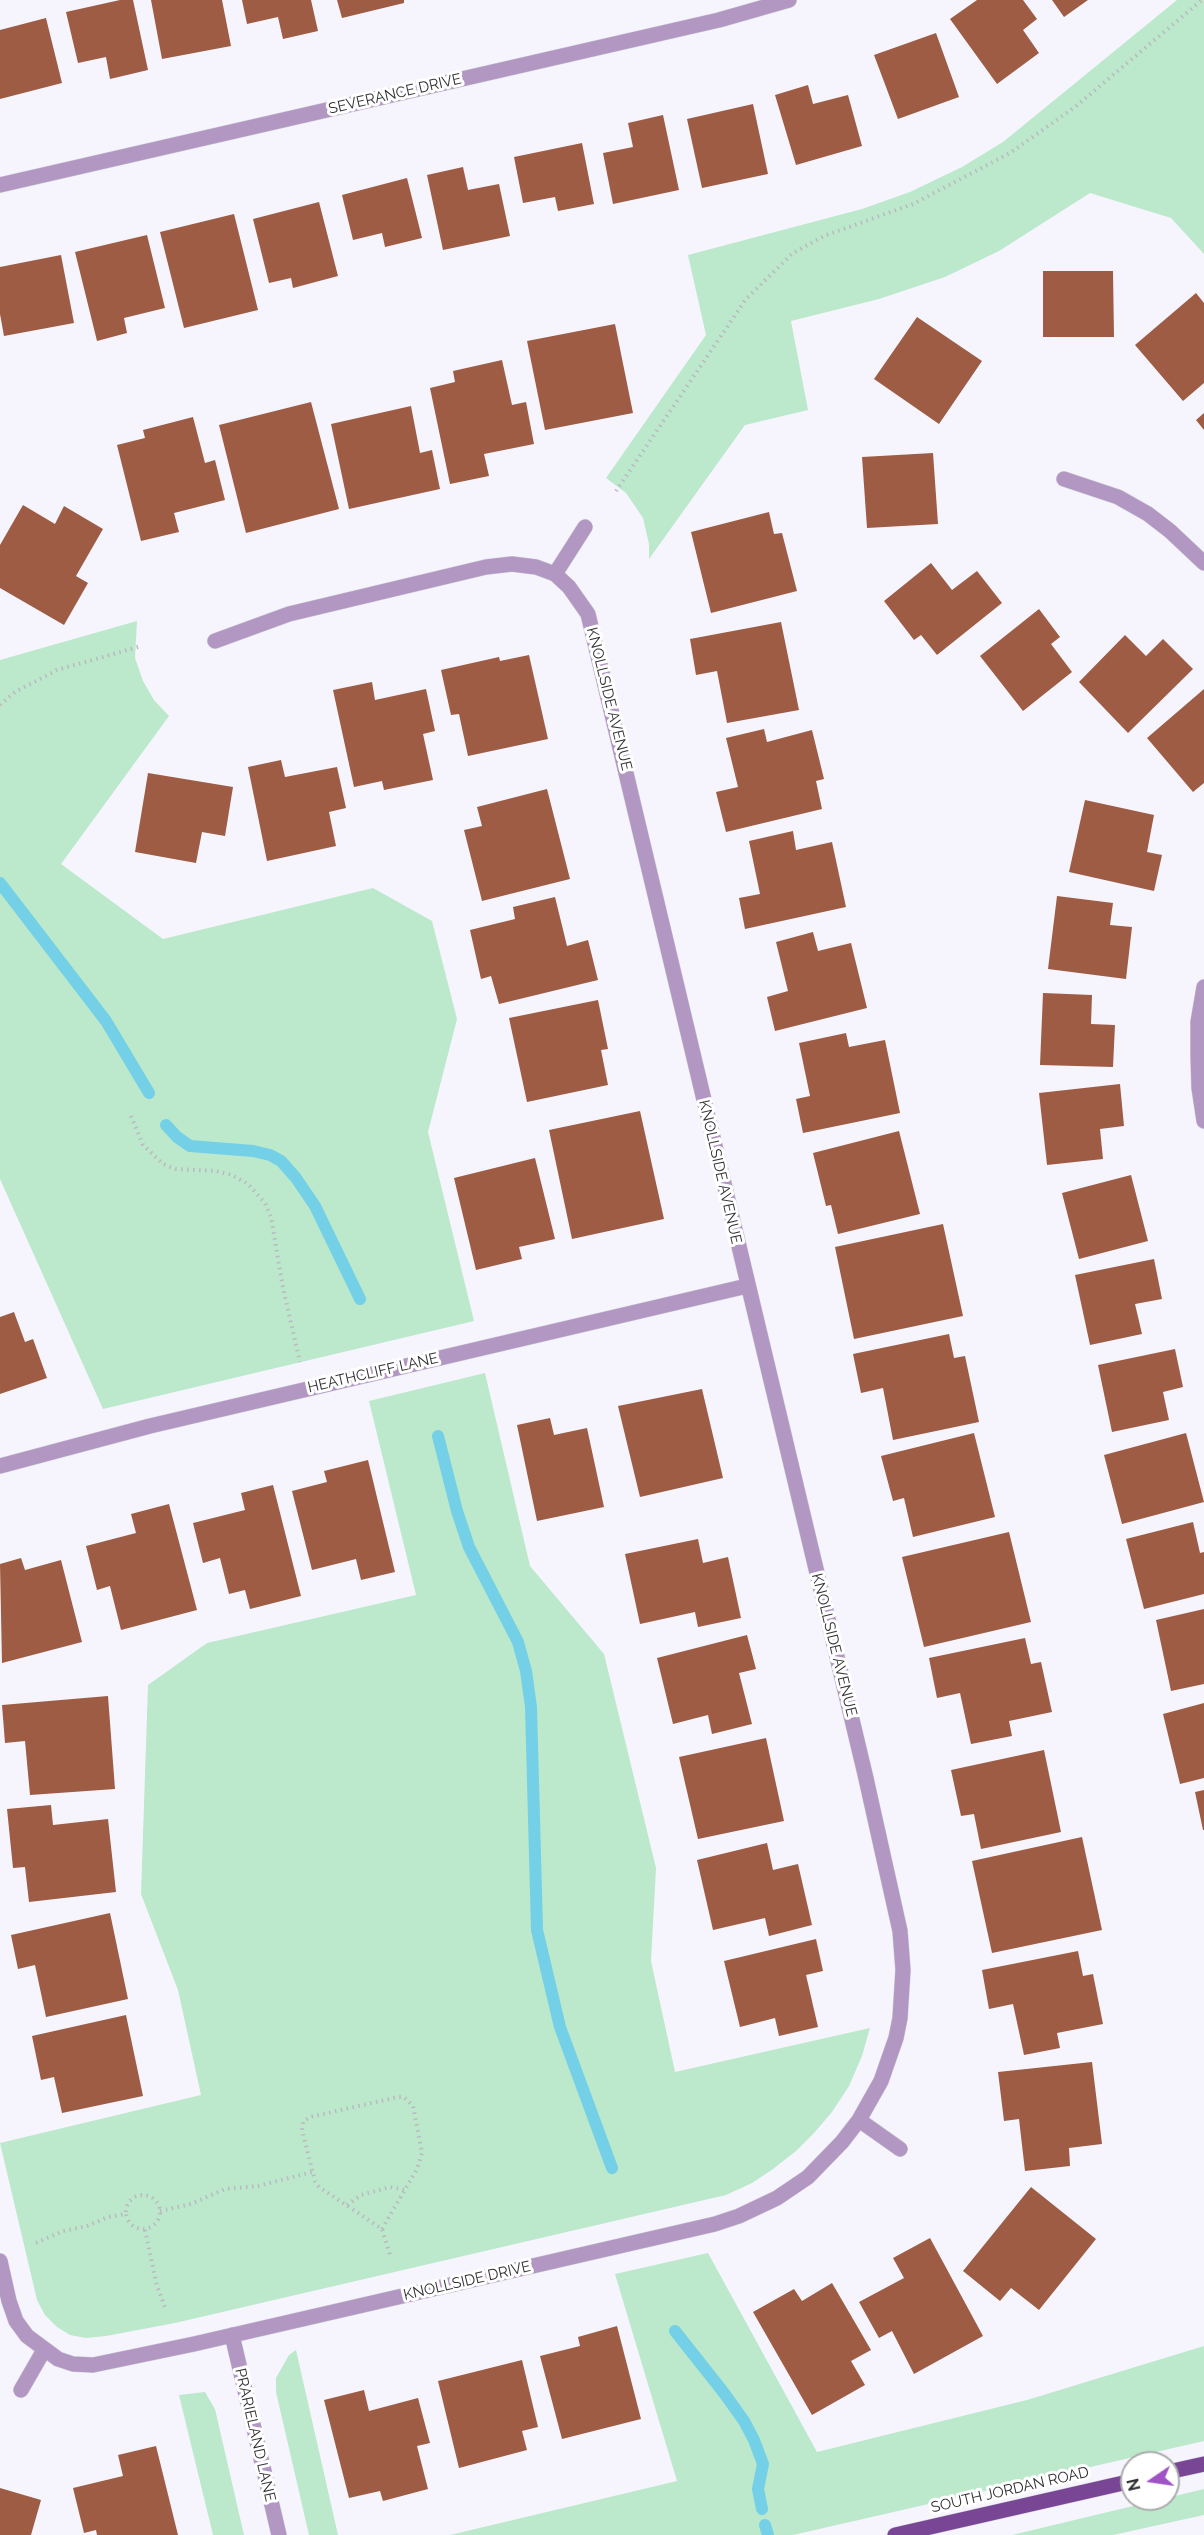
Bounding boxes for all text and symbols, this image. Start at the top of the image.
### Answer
street label: SEVERANCE DRIVE [327,70,463,118]
street label: KNOLLSIDE AVENUE [582,625,636,773]
street label: KNOLLSIDE AVENUE [695,1098,745,1246]
street label: HEATHCLIFF LANE [306,1349,440,1397]
street label: KNOLLSIDE AVENUE [807,1571,861,1719]
street label: KNOLLSIDE DRIVE [402,2258,532,2304]
street label: PRARIELAND LANE [231,2366,279,2504]
north arrow [1120,2451,1180,2511]
street label: SOUTH JORDAN ROAD [929,2463,1091,2517]
text: N [1123,2477,1145,2493]

